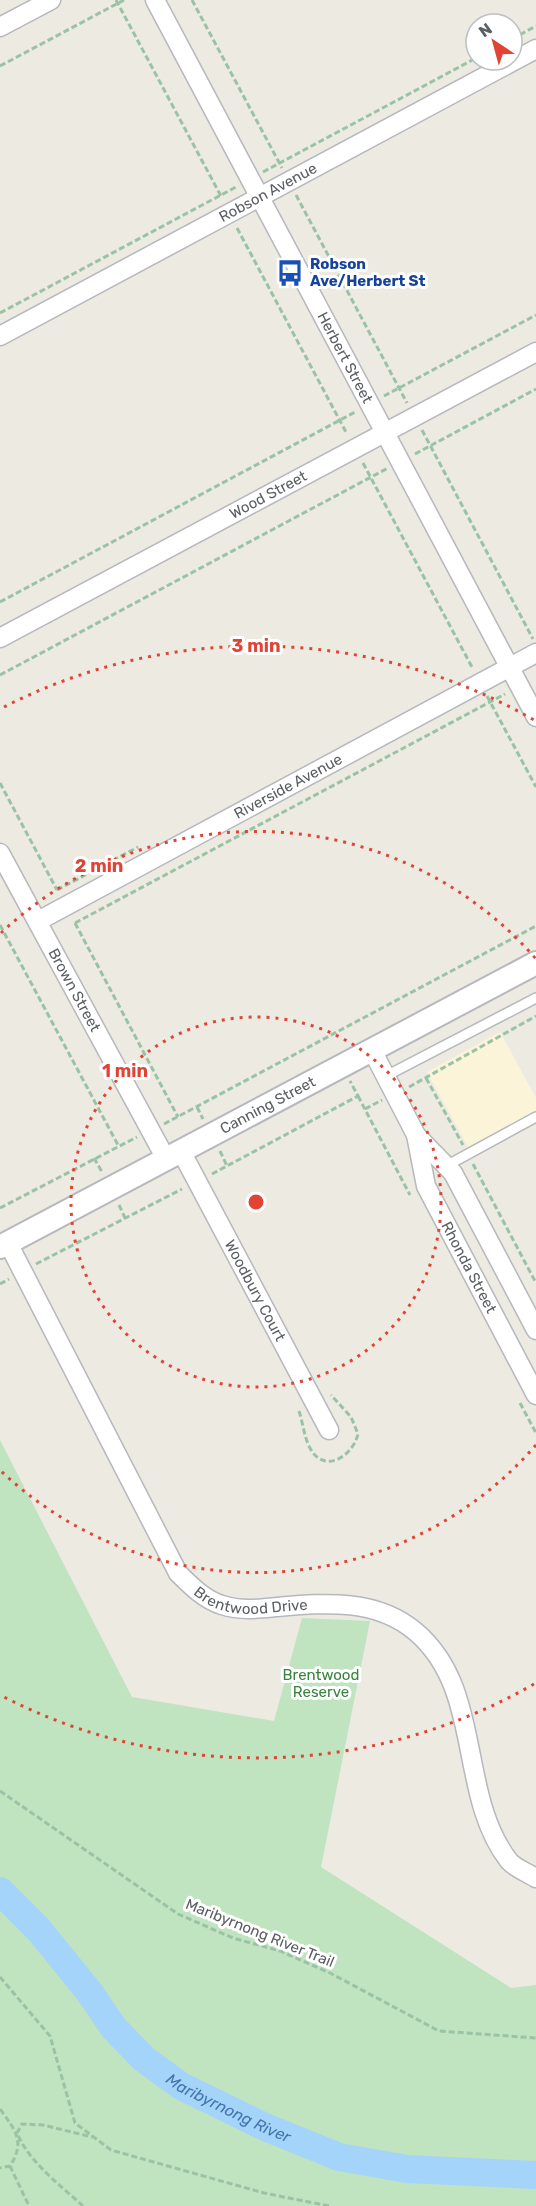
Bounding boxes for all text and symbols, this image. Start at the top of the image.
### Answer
north arrow [464,12,524,72]
text: N [475,19,496,41]
street label: Robson Avenue [216,159,320,226]
place label: Robson Ave/Herbert St [310,255,425,290]
bus stop icon: Robson Ave/Herbert St [275,258,305,288]
street label: Herbert Street [313,309,377,407]
street label: Wood Street [226,467,310,523]
text: 3 min [232,635,280,657]
street label: Riverside Avenue [231,750,345,823]
text: 2 min [75,855,123,877]
street label: Brown Street [44,945,104,1035]
text: 1 min [102,1060,148,1082]
street label: Canning Street [217,1072,319,1138]
centre of rings [246,1192,266,1212]
street label: Rhonda Street [437,1219,500,1316]
street label: Woodbury Court [221,1237,289,1345]
street label: Brentwood Drive [190,1583,308,1618]
park label: Brentwood Reserve [283,1666,359,1701]
street label: Maribyrnong River Trail [183,1895,337,1971]
water label: Maribyrnong River [163,2069,295,2146]

